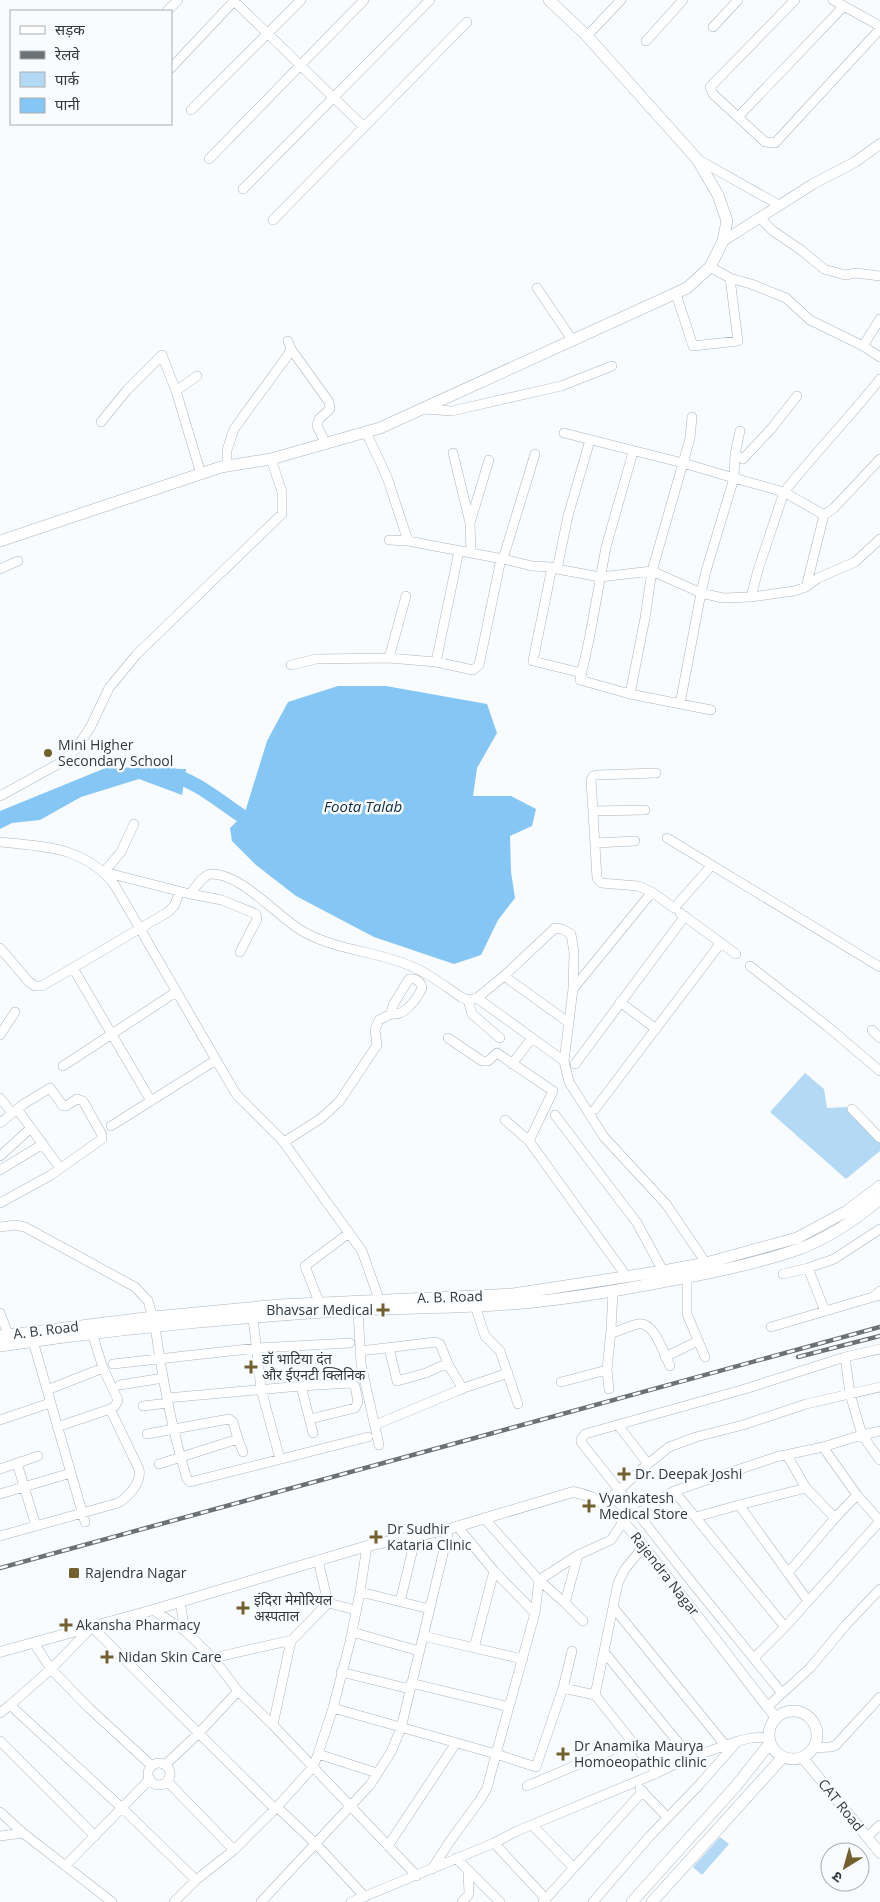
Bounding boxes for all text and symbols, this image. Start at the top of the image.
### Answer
legend [10,10,172,125]
text: सड़क [55,19,85,39]
text: रेलवे [54,44,80,64]
text: पार्क [55,69,79,89]
text: पानी [55,94,81,114]
place label: Mini Higher Secondary School [58,735,173,770]
marker: Mini Higher Secondary School [42,747,54,759]
water label: Foota Talab [324,796,402,816]
street label: A. B. Road [417,1286,483,1307]
place label: Bhavsar Medical [266,1300,373,1319]
marker: Bhavsar Medical [377,1304,389,1316]
street label: A. B. Road [12,1316,80,1343]
place label: डॉ भाटिया दंत और ईएनटी क्लिनिक [261,1349,366,1384]
marker: डॉ भाटिया दंत और ईएनटी क्लिनिक [244,1360,258,1374]
place label: Dr. Deepak Joshi [635,1464,742,1483]
marker: Dr. Deepak Joshi [617,1467,631,1481]
place label: Vyankatesh Medical Store [599,1488,688,1523]
marker: Vyankatesh Medical Store [583,1500,595,1512]
place label: Dr Sudhir Kataria Clinic [387,1519,472,1554]
street label: Rajendra Nagar [627,1528,704,1620]
marker: Dr Sudhir Kataria Clinic [369,1530,383,1544]
place label: Rajendra Nagar [85,1563,187,1582]
marker: Rajendra Nagar [67,1566,81,1580]
place label: इंदिरा मेमोरियल अस्पताल [254,1590,333,1625]
marker: इंदिरा मेमोरियल अस्पताल [236,1601,250,1615]
place label: Akansha Pharmacy [76,1615,201,1634]
marker: Akansha Pharmacy [60,1619,72,1631]
place label: Nidan Skin Care [118,1647,222,1666]
marker: Nidan Skin Care [100,1650,114,1664]
place label: Dr Anamika Maurya Homoeopathic clinic [574,1736,707,1771]
marker: Dr Anamika Maurya Homoeopathic clinic [556,1747,570,1761]
street label: CAT Road [814,1774,868,1835]
north arrow [820,1842,870,1892]
text: उ [827,1867,846,1888]

